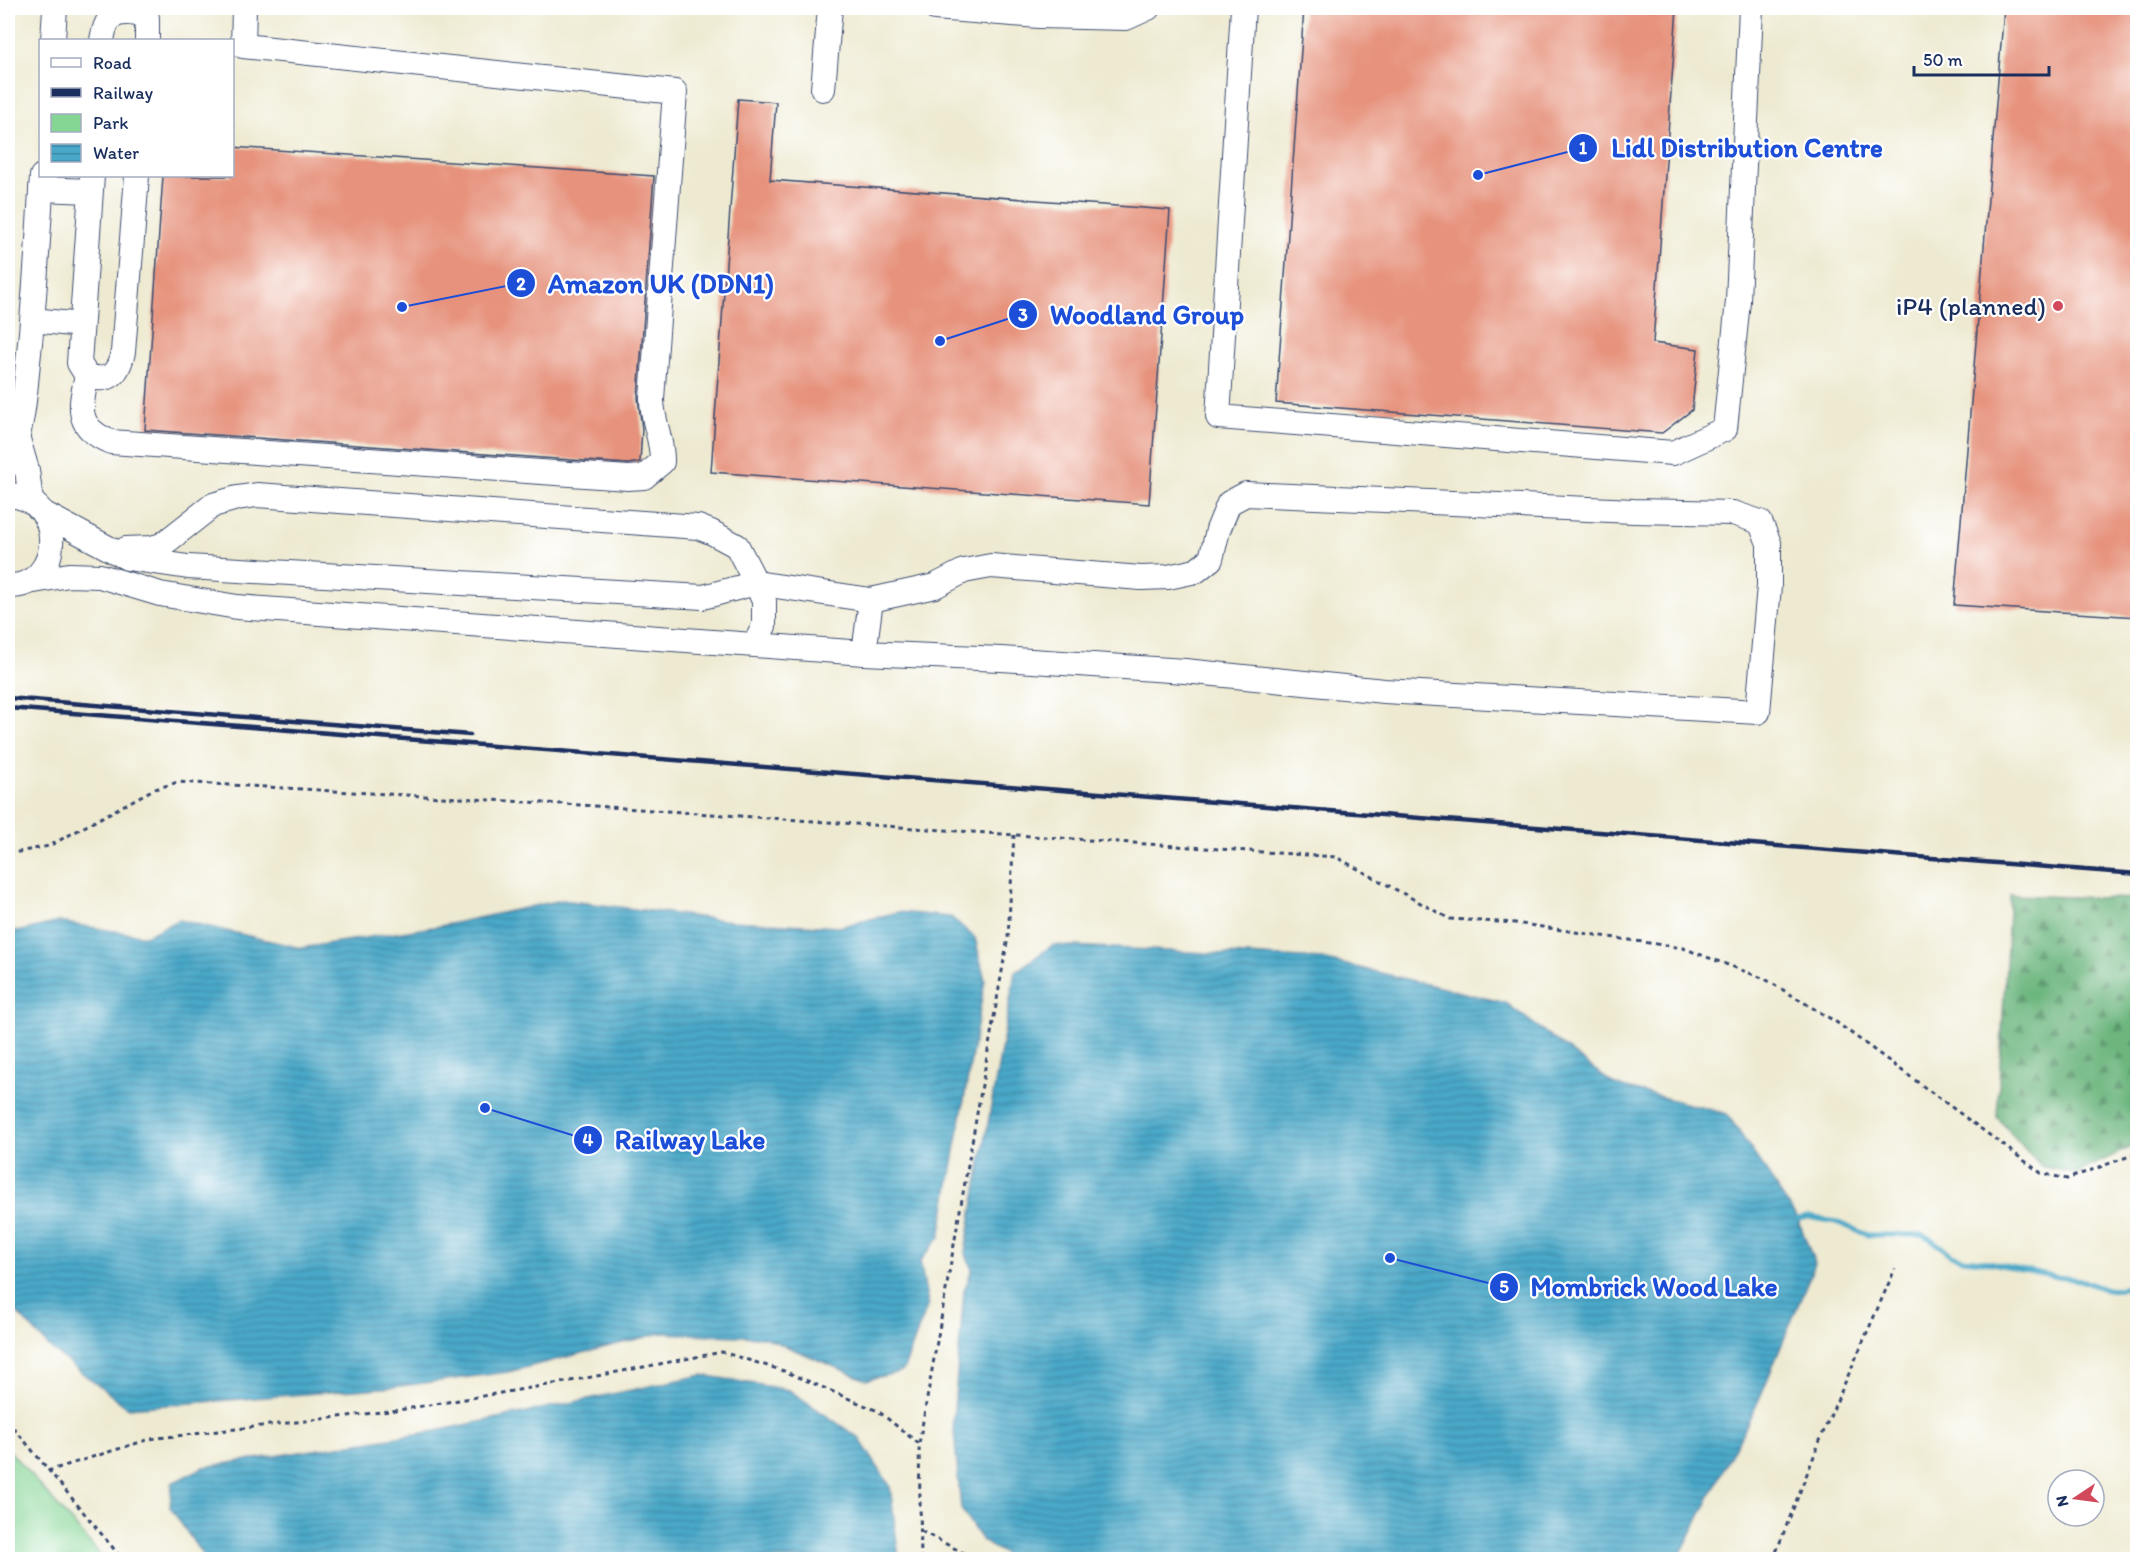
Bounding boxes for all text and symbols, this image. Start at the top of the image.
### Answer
legend [39,39,234,177]
scale bar [1914,39,2049,77]
text: 50 m [1923,49,1963,71]
text: Road [93,52,132,74]
text: Railway [93,82,154,104]
text: Park [93,112,128,134]
callout: Lidl Distribution Centre [1568,125,1896,170]
text: Lidl Distribution Centre [1611,131,1883,164]
text: 1 [1579,137,1588,159]
text: Water [93,142,139,164]
callout: Amazon UK (DDN1) [506,261,786,306]
text: Amazon UK (DDN1) [547,267,774,300]
text: 2 [516,273,526,295]
place label: iP4 (planned) [1896,290,2046,322]
callout: Woodland Group [1008,292,1256,337]
text: Woodland Group [1050,298,1244,331]
marker: iP4 (planned) [2051,299,2065,313]
text: 3 [1018,304,1028,326]
callout: Railway Lake [573,1118,778,1163]
text: Railway Lake [615,1123,765,1156]
text: 4 [583,1129,594,1151]
callout: Mombrick Wood Lake [1489,1265,1790,1310]
text: Mombrick Wood Lake [1530,1270,1778,1303]
text: 5 [1499,1276,1509,1298]
north arrow [2046,1468,2106,1528]
text: N [2051,1494,2072,1509]

